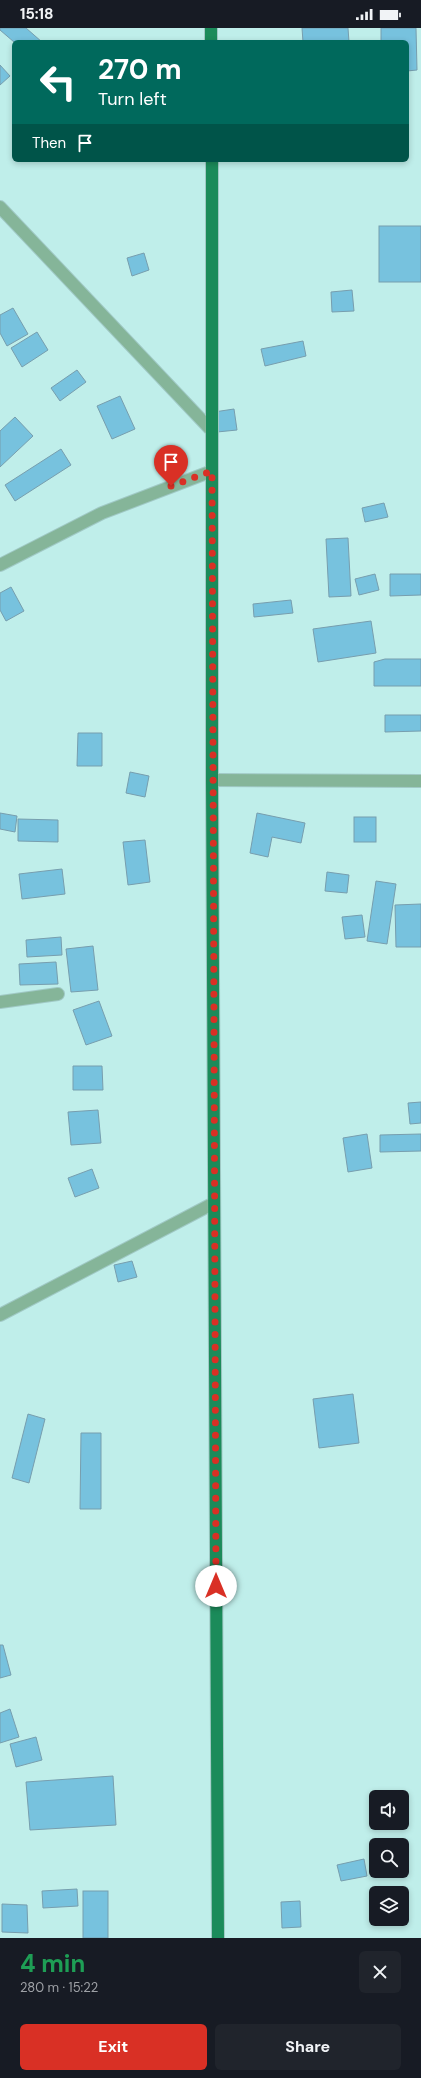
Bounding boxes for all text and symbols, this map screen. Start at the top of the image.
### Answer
text: 15:18 [20,4,54,24]
text: 270 m [98,51,181,88]
icon: left [32,56,84,108]
text: Turn left [98,87,167,111]
icon: arrive [74,132,96,154]
text: Then [32,133,66,153]
pin [154,445,188,486]
icon: arrive [160,451,182,473]
position arrow [195,1565,237,1607]
map controls [369,1790,409,1926]
button: sound [369,1790,409,1830]
button: search [369,1838,409,1878]
button: layers [369,1886,409,1926]
text: 4 min [20,1948,85,1979]
button: close [359,1951,401,1993]
text: 280 m · 15:22 [20,1979,98,1996]
button: Exit [20,2024,207,2070]
button: Share [215,2024,401,2070]

